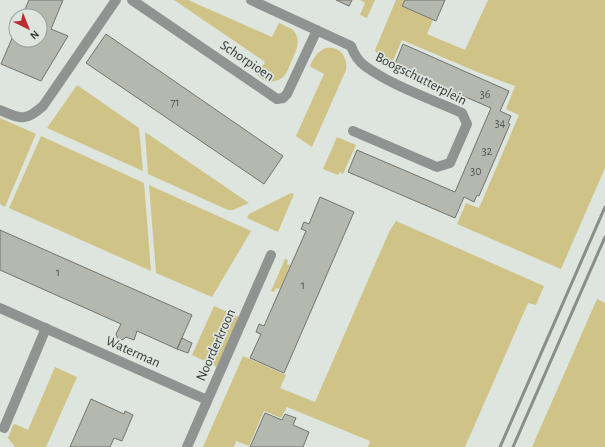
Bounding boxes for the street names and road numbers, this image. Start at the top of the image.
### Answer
street label: Schorpioen [218,38,276,84]
street label: Boogschutterplein [373,50,469,108]
street label: Noorderkroon [194,307,238,383]
street label: Waterman [104,334,162,370]

